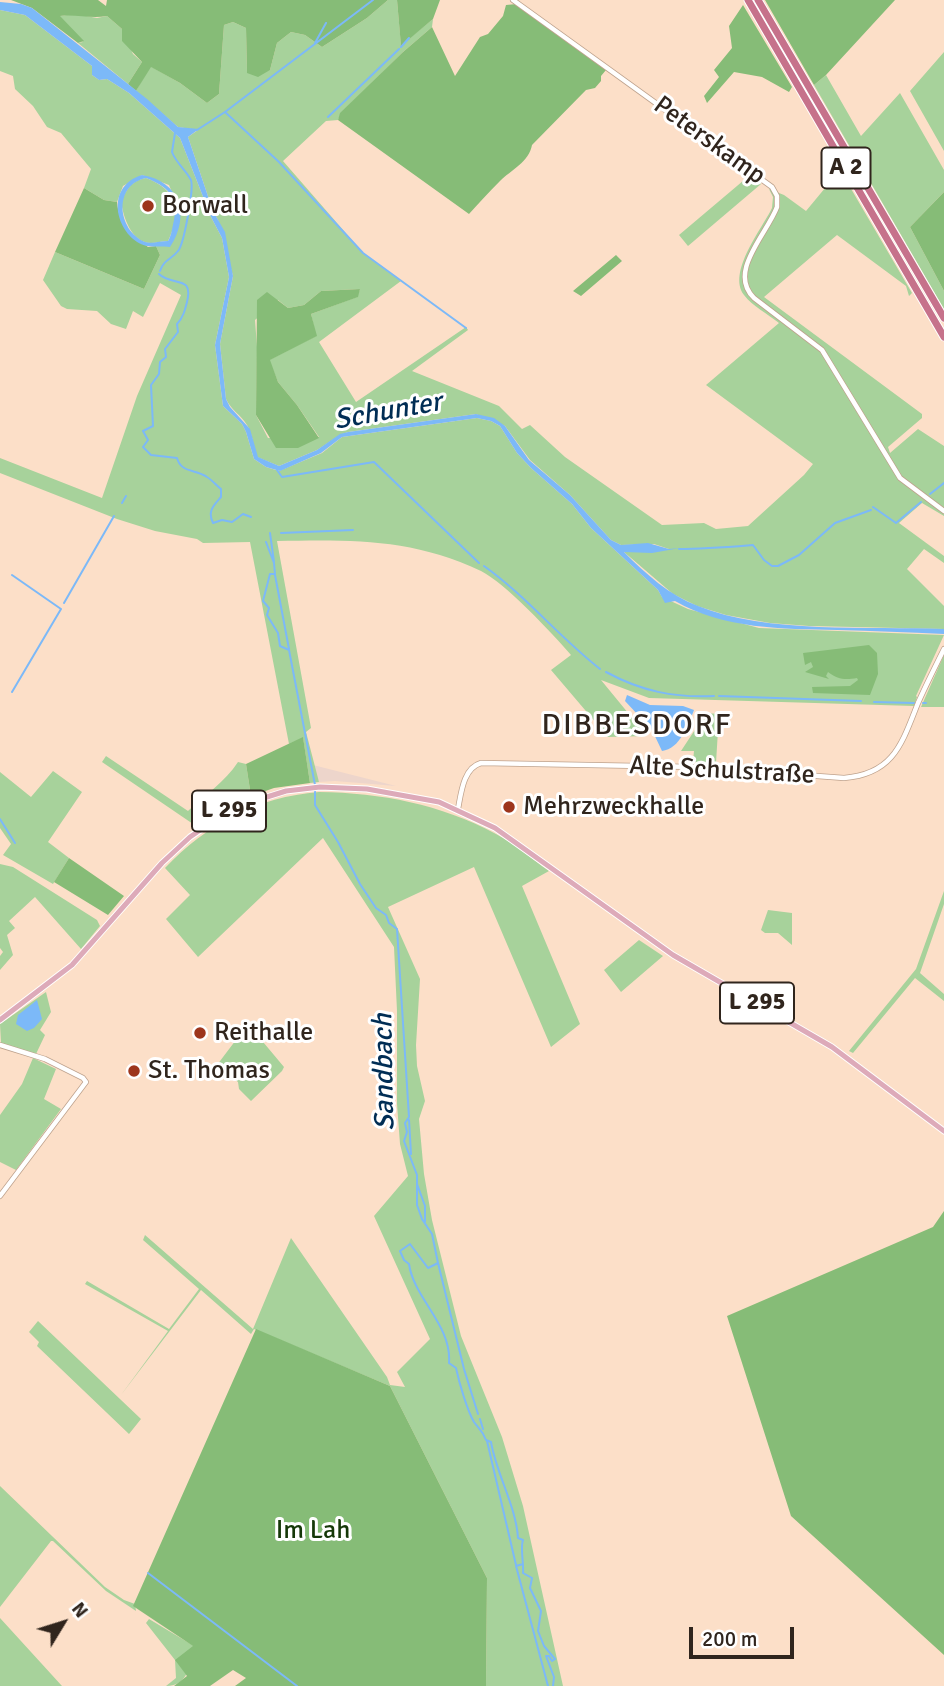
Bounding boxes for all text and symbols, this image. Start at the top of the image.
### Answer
street label: Peterskamp [647,90,771,192]
road number: A 2 [822,148,870,188]
place label: Borwall [162,190,248,222]
marker: Borwall [140,198,156,214]
water label: Schunter [332,386,444,438]
district label: DIBBESDORF [543,708,731,744]
street label: Alte Schulstraße [629,751,815,791]
road number: L 295 [192,790,266,832]
place label: Mehrzweckhalle [523,791,704,823]
marker: Mehrzweckhalle [501,799,517,815]
road number: L 295 [720,982,794,1023]
water label: Sandbach [367,1013,403,1131]
place label: Reithalle [214,1017,313,1049]
marker: Reithalle [192,1025,208,1041]
place label: St. Thomas [148,1055,270,1087]
marker: St. Thomas [126,1063,142,1079]
park label: Im Lah [276,1515,350,1547]
north arrow [28,1588,98,1658]
text: N [66,1597,93,1623]
scale bar [692,1612,797,1656]
text: 200 m [702,1626,757,1652]

